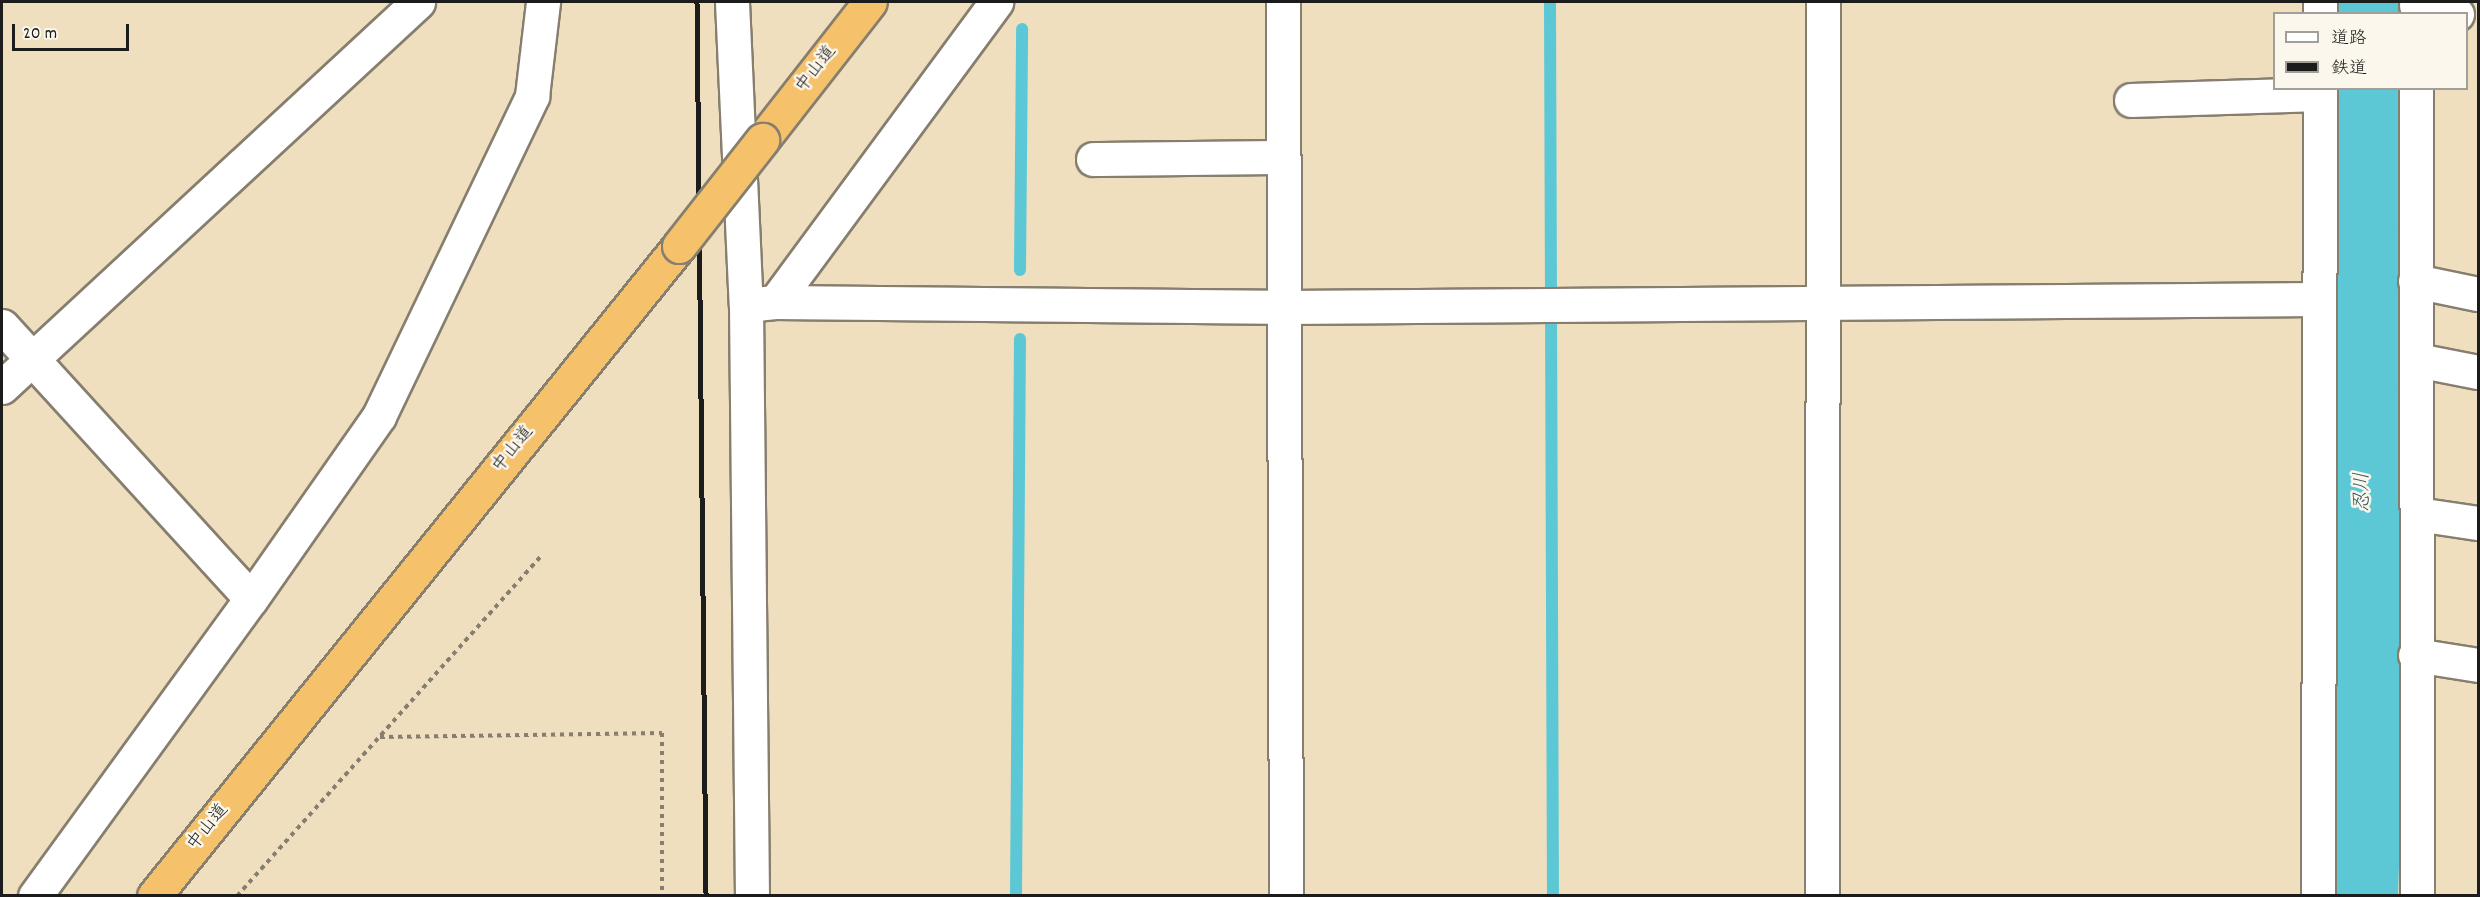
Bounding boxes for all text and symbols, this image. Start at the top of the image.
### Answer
scale bar [15,12,132,50]
legend [2273,12,2468,90]
text: 20 m [23,22,57,47]
text: 道路 [2331,27,2367,52]
street label: 中山道 [792,42,842,98]
text: 鉄道 [2331,57,2367,82]
street label: 中山道 [489,422,539,478]
water label: 忍川 [2352,472,2376,512]
street label: 中山道 [184,800,234,856]

